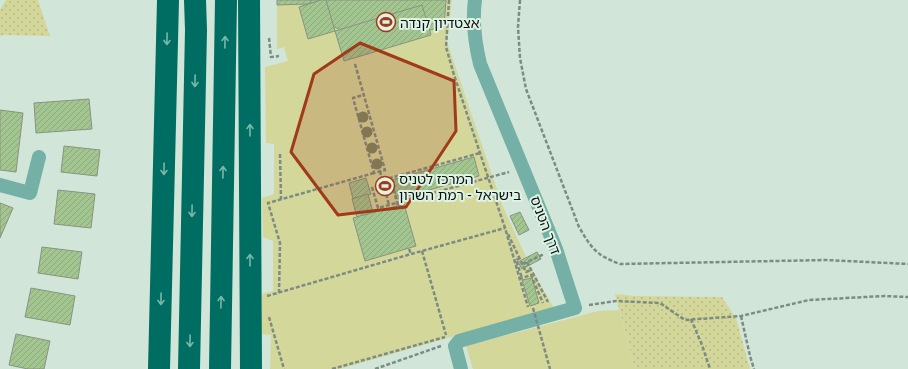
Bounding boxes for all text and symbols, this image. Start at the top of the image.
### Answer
sports icon: אצטדיון קנדה [375,11,397,33]
place label: אצטדיון קנדה [400,13,480,32]
one-way arrow [163,32,171,45]
one-way arrow [221,36,229,49]
one-way arrow [191,74,199,87]
one-way arrow [246,124,254,137]
one-way arrow [160,162,168,175]
one-way arrow [219,166,227,179]
place label: המרכז לטניס בישראל - רמת השרון [399,169,521,204]
sports icon: המרכז לטניס בישראל - רמת השרון [374,175,396,197]
street label: דרך הטניס [526,193,566,257]
one-way arrow [189,204,196,217]
one-way arrow [246,254,254,267]
one-way arrow [157,292,165,305]
one-way arrow [217,296,225,309]
one-way arrow [186,334,194,347]

